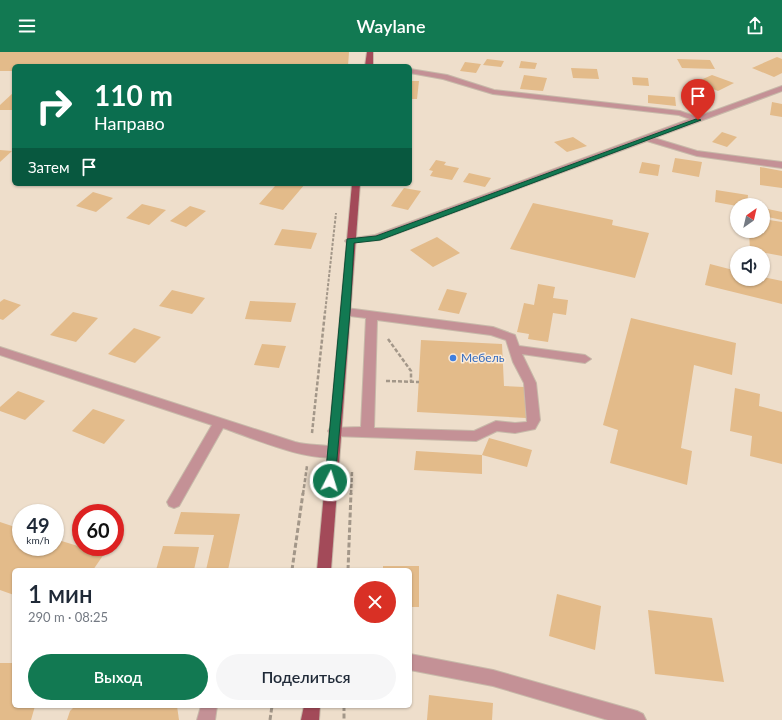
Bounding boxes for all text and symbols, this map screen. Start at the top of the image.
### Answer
icon: menu [16,15,38,37]
text: Waylane [357,15,426,37]
icon: share [744,15,766,37]
text: 110 m [94,78,173,112]
pin [681,79,715,120]
icon: right [28,80,80,132]
icon: arrive [687,85,709,107]
text: Направо [94,112,165,134]
icon: arrive [78,156,100,178]
text: Затем [28,158,70,176]
north arrow [730,198,770,238]
map controls [730,198,770,286]
button: sound [730,246,770,286]
place label: Мебель [461,350,505,365]
marker: Мебель [448,353,458,363]
position arrow [309,460,351,502]
speed limit sign: 60 [72,504,124,556]
text: 49 [26,513,50,537]
text: km/h [26,534,50,546]
text: 1 мин [28,579,92,608]
button: close [354,581,396,623]
text: 290 m · 08:25 [28,609,108,625]
button: Выход [28,654,208,700]
button: Поделиться [216,654,396,700]

